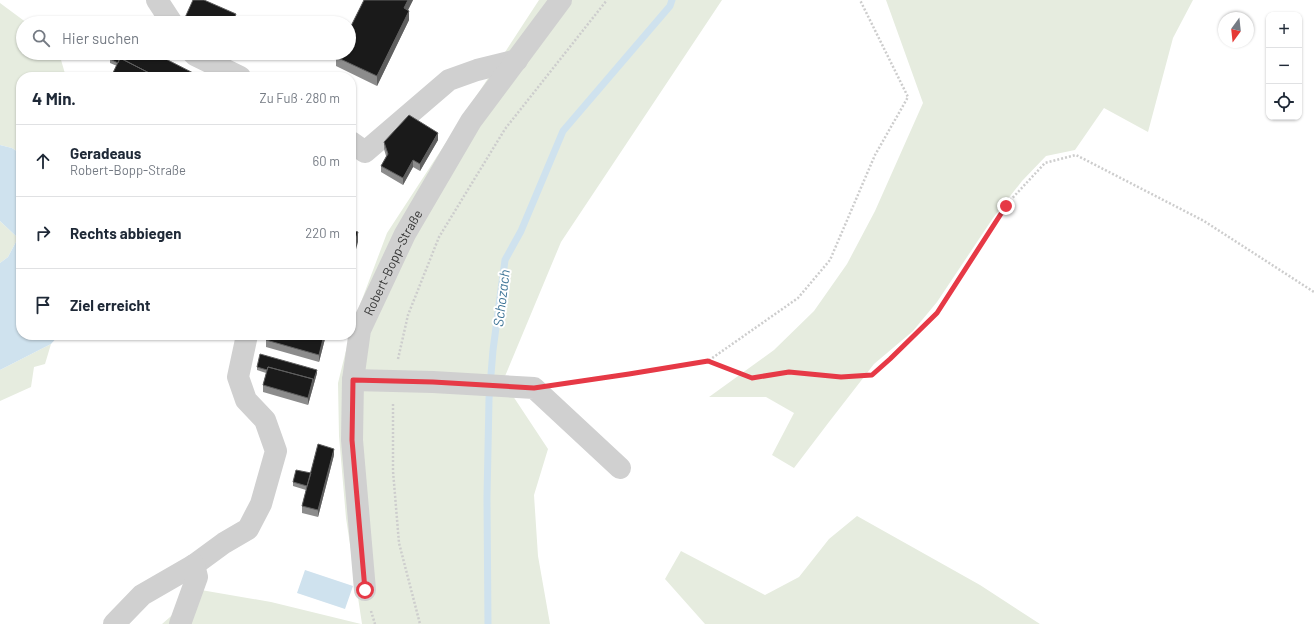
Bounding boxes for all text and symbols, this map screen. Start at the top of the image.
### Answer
north arrow [1218,12,1254,48]
map controls [1266,12,1302,120]
button: + [1266,12,1302,48]
search box [16,16,356,60]
icon: search [30,27,52,49]
text: Hier suchen [62,29,139,47]
button: − [1266,48,1302,84]
button: locate [1266,84,1302,120]
text: 4 Min. [32,88,76,108]
text: Zu Fuß · 280 m [260,90,340,106]
text: Geradeaus [70,144,141,162]
icon: ahead [32,150,54,172]
text: 60 m [313,153,340,169]
text: Robert-Bopp-Straße [70,162,186,178]
route end [997,197,1015,215]
street label: Robert-Bopp-Straße [360,207,426,318]
icon: right [32,222,54,244]
text: Rechts abbiegen [70,224,181,242]
text: 220 m [305,225,340,241]
water label: Schozach [489,268,513,328]
icon: arrive [32,294,54,316]
text: Ziel erreicht [70,296,151,314]
route start [356,581,374,599]

